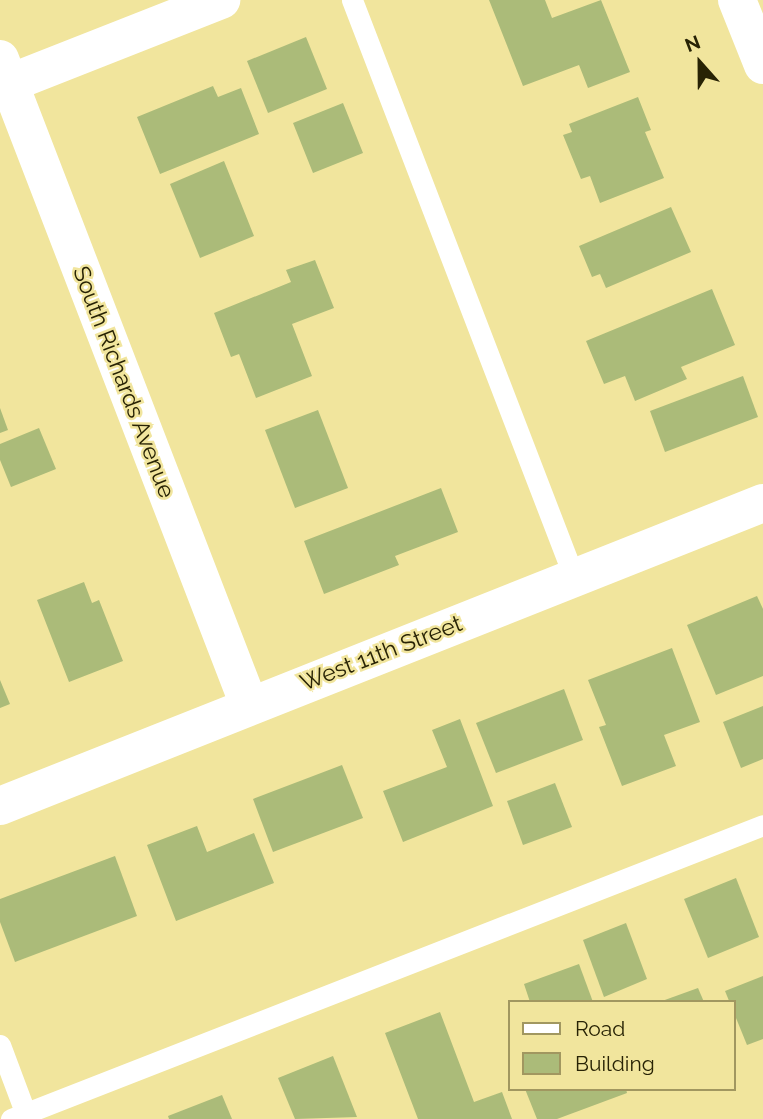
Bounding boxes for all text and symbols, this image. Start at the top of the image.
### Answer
north arrow [665,28,735,98]
text: N [682,31,703,56]
street label: South Richards Avenue [67,262,181,502]
street label: West 11th Street [296,609,466,697]
legend [508,1000,735,1091]
text: Road [575,1016,625,1041]
text: Building [575,1051,655,1076]

